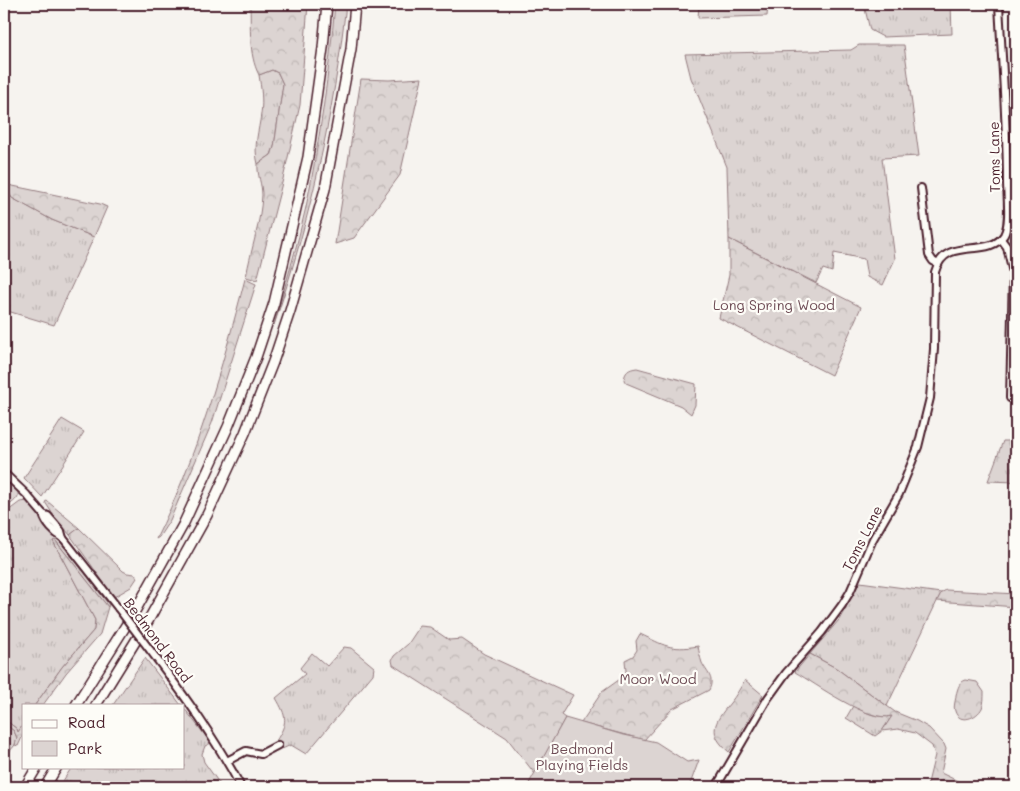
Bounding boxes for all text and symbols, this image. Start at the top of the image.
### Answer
street label: Toms Lane [984,121,1004,193]
park label: Long Spring Wood [713,295,835,314]
street label: Toms Lane [837,502,887,574]
street label: Bedmond Road [120,594,196,686]
park label: Moor Wood [619,669,697,688]
legend [22,704,185,768]
text: Road [68,712,105,732]
text: Park [68,738,102,758]
park label: Bedmond Playing Fields [536,739,628,774]

